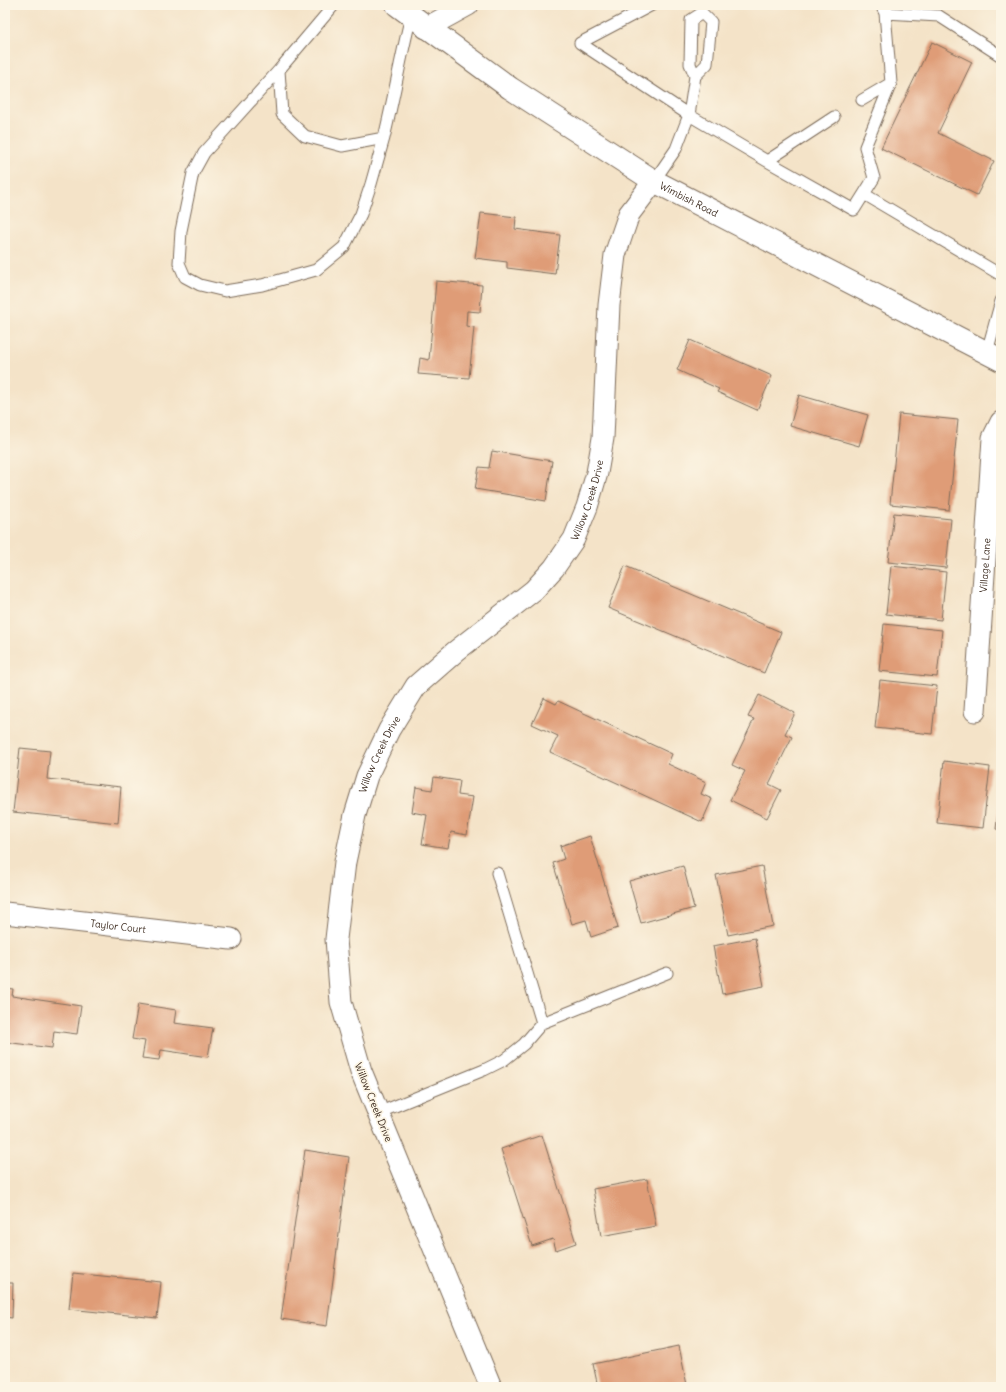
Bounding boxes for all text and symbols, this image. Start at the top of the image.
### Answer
street label: Wimbish Road [657,179,720,220]
street label: Willow Creek Drive [568,459,606,542]
street label: Village Lane [977,538,993,593]
street label: Willow Creek Drive [356,713,403,794]
street label: Taylor Court [90,917,147,936]
street label: Willow Creek Drive [352,1061,395,1144]

